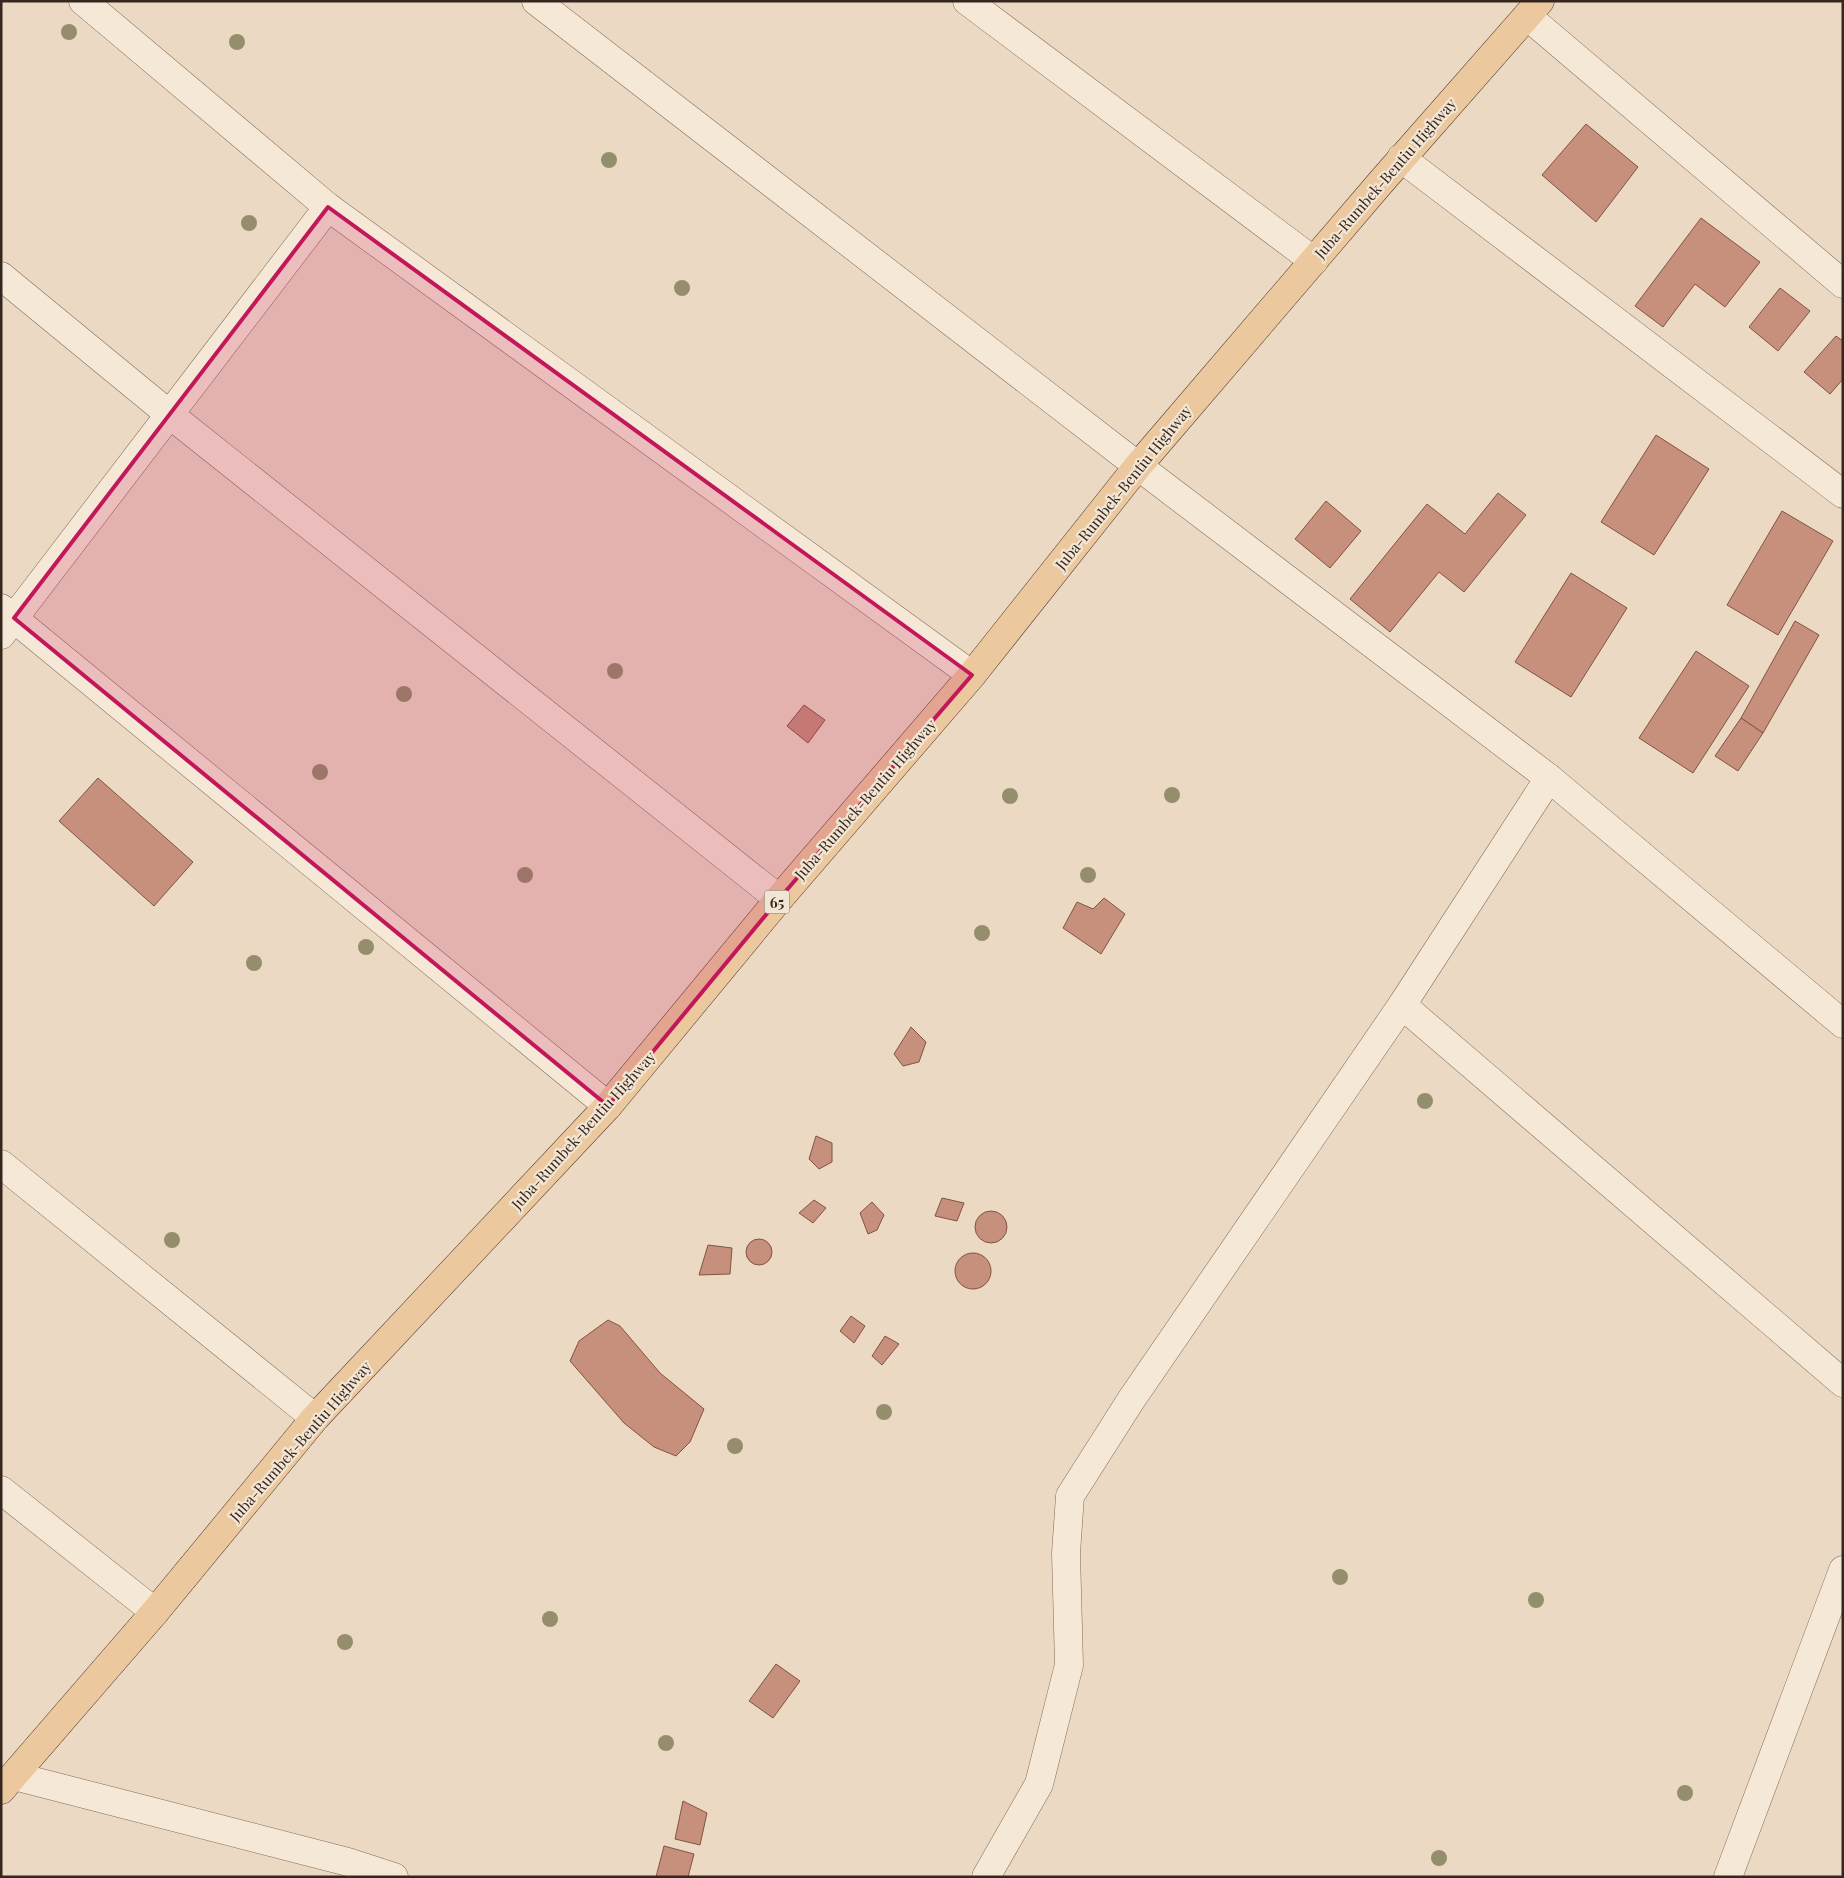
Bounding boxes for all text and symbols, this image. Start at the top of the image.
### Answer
street label: Juba-Rumbek-Bentiu Highway [1309,93,1460,263]
street label: Juba-Rumbek-Bentiu Highway [1050,400,1196,574]
street label: Juba-Rumbek-Bentiu Highway [789,714,940,884]
road number: 65 [764,890,790,914]
street label: Juba-Rumbek-Bentiu Highway [506,1046,660,1214]
street label: Juba-Rumbek-Bentiu Highway [224,1356,375,1526]

